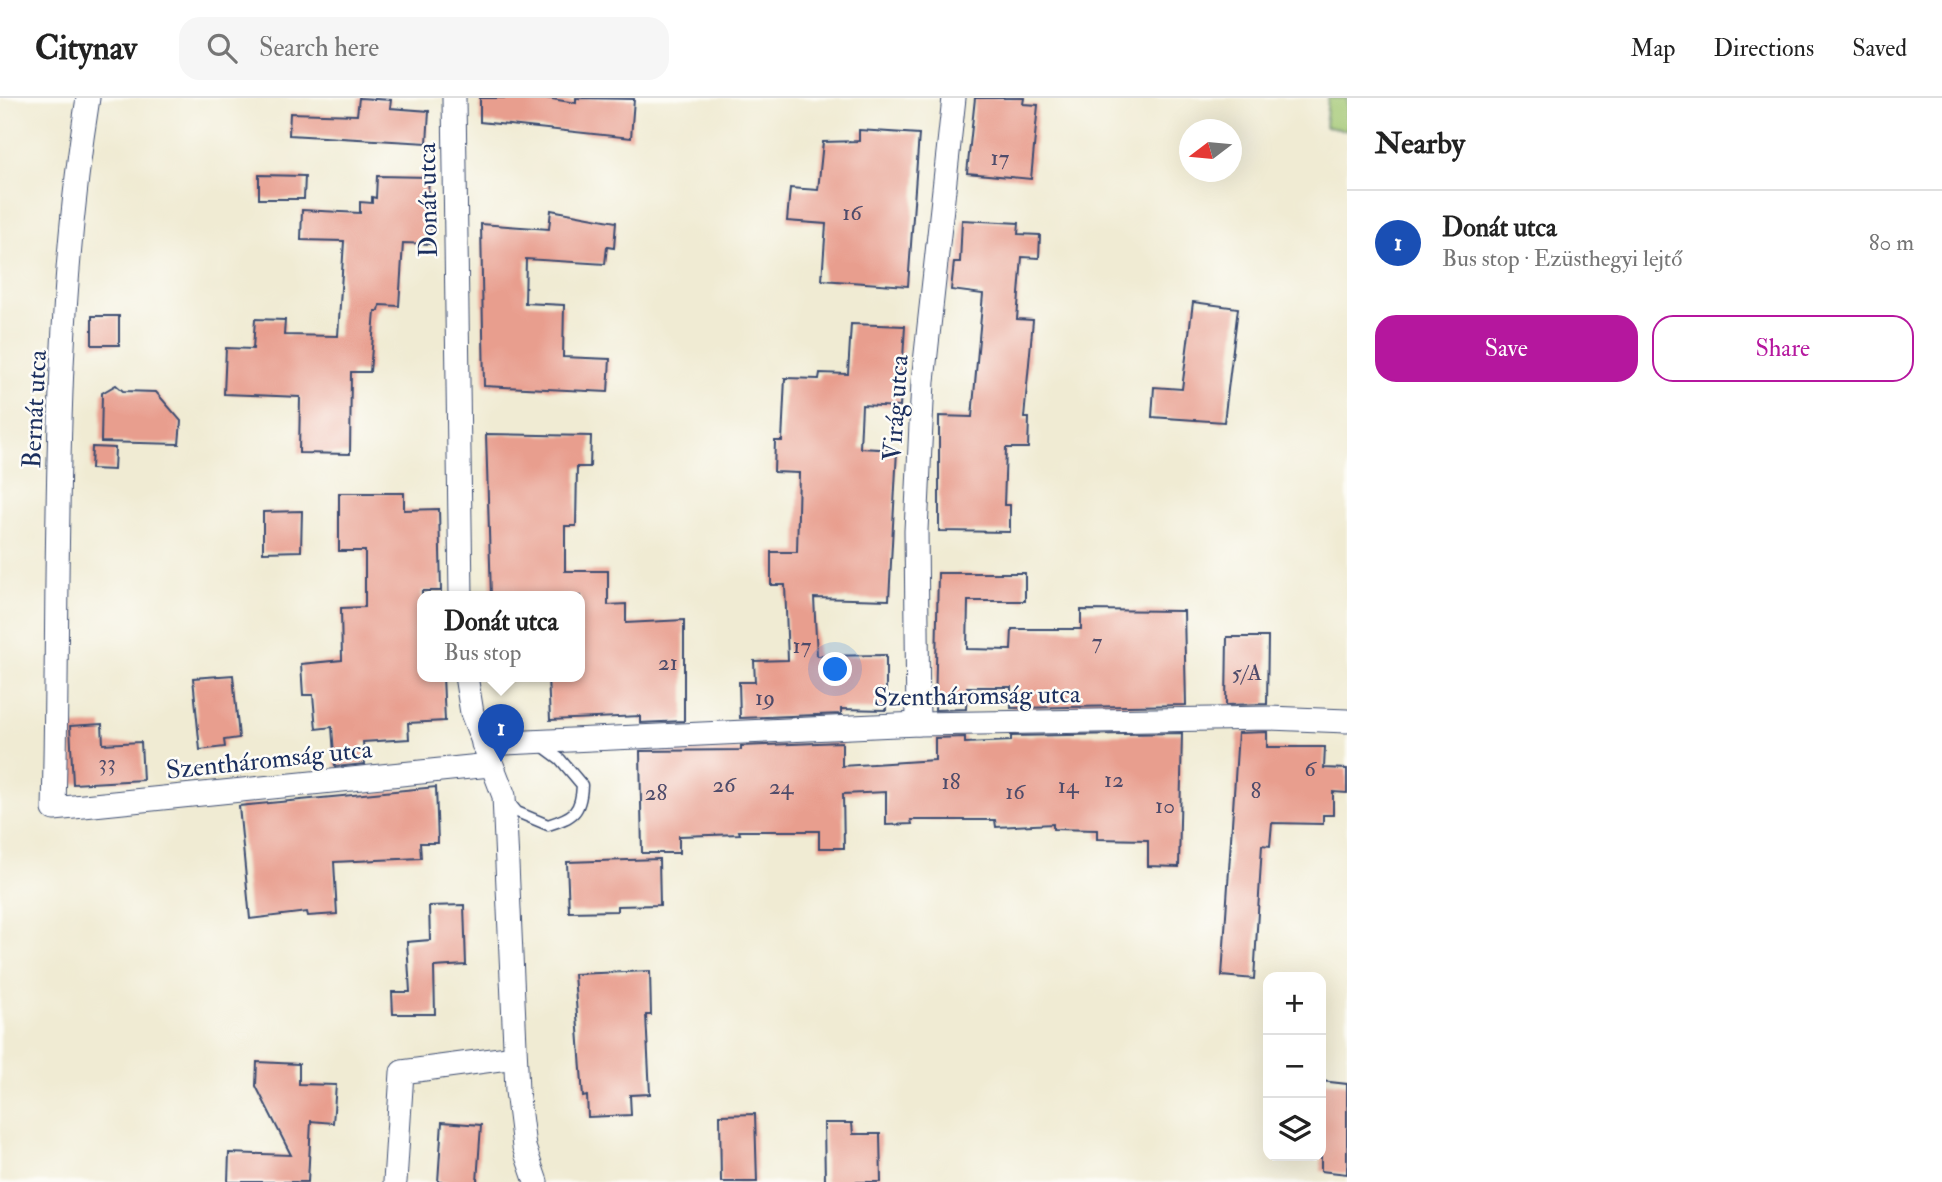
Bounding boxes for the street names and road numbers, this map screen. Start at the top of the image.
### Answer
street label: Donát utca [411,142,445,258]
street label: Bernát utca [16,349,54,469]
street label: Virág utca [876,353,916,462]
street label: Szentháromság utca [873,678,1081,714]
street label: Szentháromság utca [165,733,374,787]

